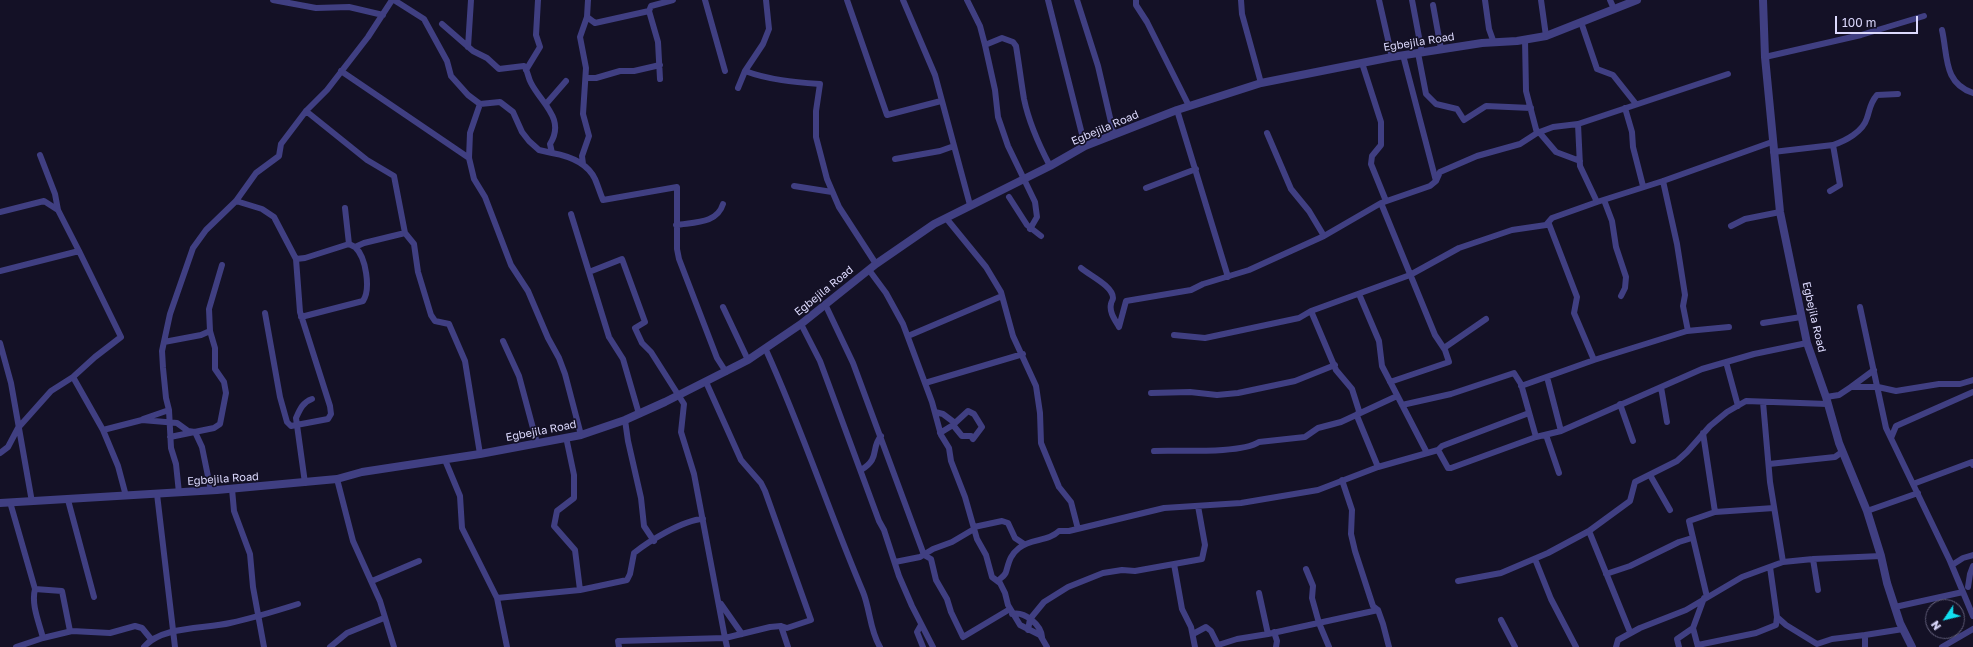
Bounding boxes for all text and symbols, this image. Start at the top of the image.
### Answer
scale bar [1837,8,1920,34]
text: 100 m [1842,15,1876,30]
street label: Egbejila Road [1382,30,1456,54]
street label: Egbejila Road [1069,108,1141,148]
street label: Egbejila Road [792,263,856,319]
street label: Egbejila Road [1799,281,1829,353]
street label: Egbejila Road [504,418,578,444]
street label: Egbejila Road [187,470,259,488]
north arrow [1925,599,1965,639]
text: N [1928,618,1943,633]

